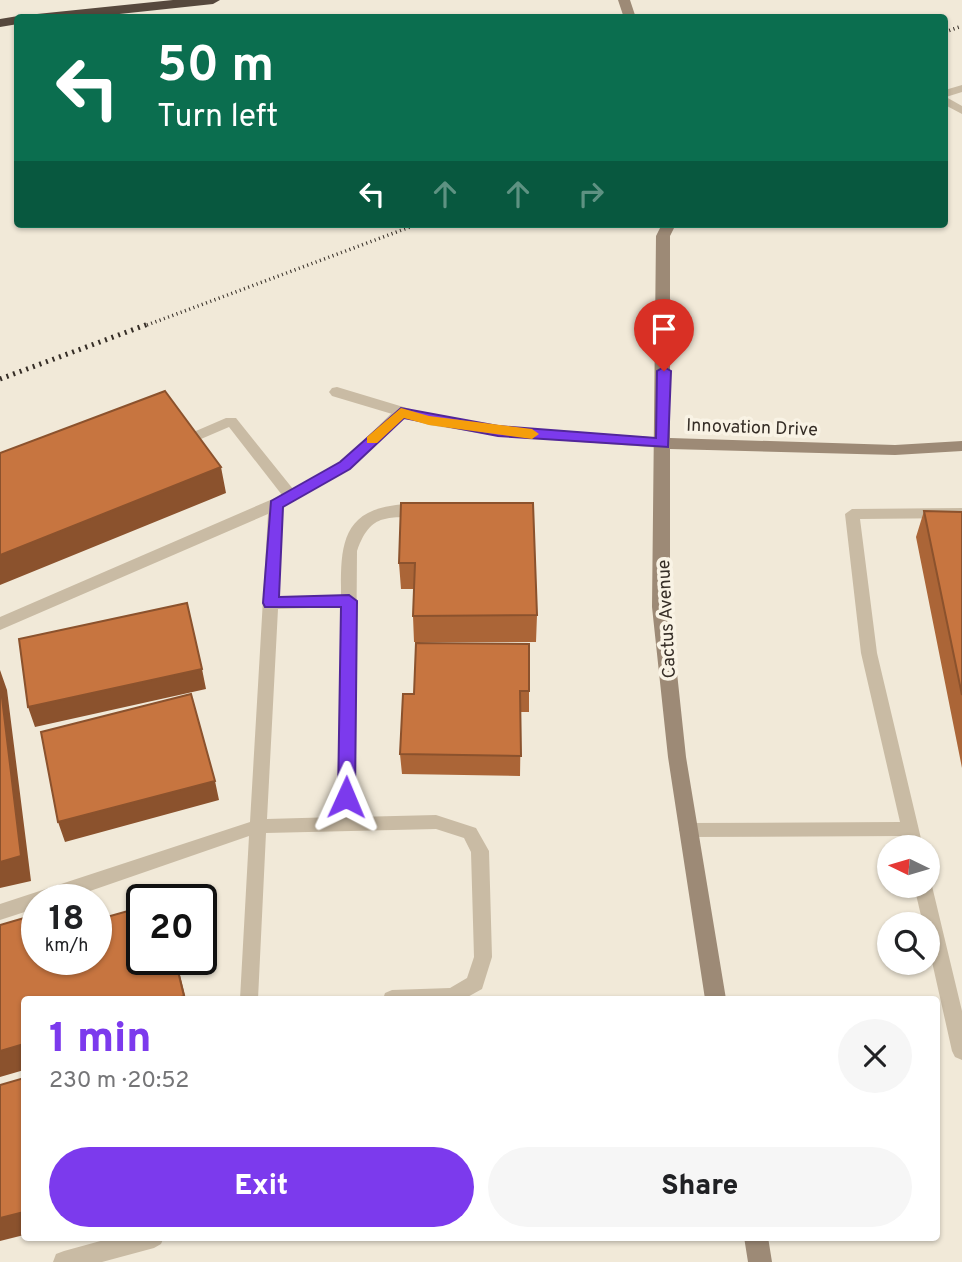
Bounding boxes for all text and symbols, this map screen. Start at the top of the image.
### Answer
text: 50 m [157,37,274,99]
icon: left [42,42,133,133]
text: Turn left [157,98,278,138]
icon: left [353,175,391,213]
icon: ahead [426,175,464,213]
icon: ahead [499,175,537,213]
icon: right [572,175,610,213]
pin [634,299,694,371]
icon: arrive [645,310,683,348]
street label: Innovation Drive [686,415,818,442]
street label: Cactus Avenue [653,559,682,679]
position arrow [309,760,383,834]
north arrow [877,835,940,898]
map controls [877,835,940,975]
speed limit sign: 20 [126,884,217,975]
text: 18 [48,898,85,942]
button: search [877,912,940,975]
text: km/h [45,935,88,958]
text: 1 min [49,1014,152,1067]
button: close [838,1019,912,1093]
text: 230 m · 20:52 [49,1067,189,1096]
button: Exit [49,1147,474,1227]
button: Share [488,1147,912,1227]

